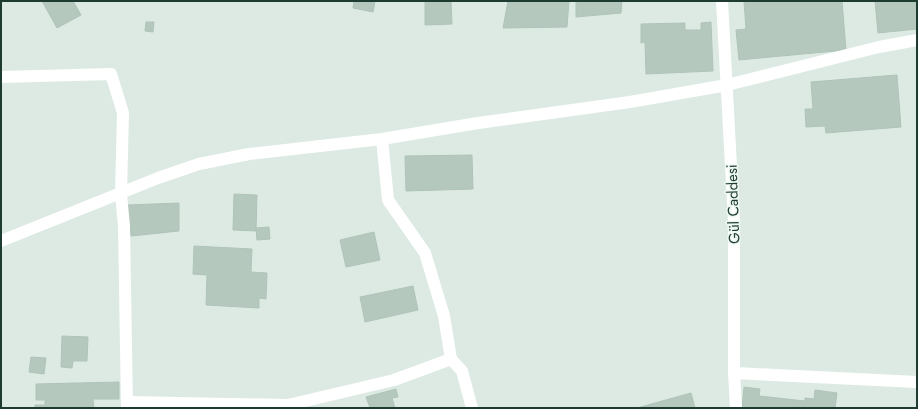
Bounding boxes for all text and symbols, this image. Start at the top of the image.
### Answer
street label: Gül Caddesi [721,164,745,244]

